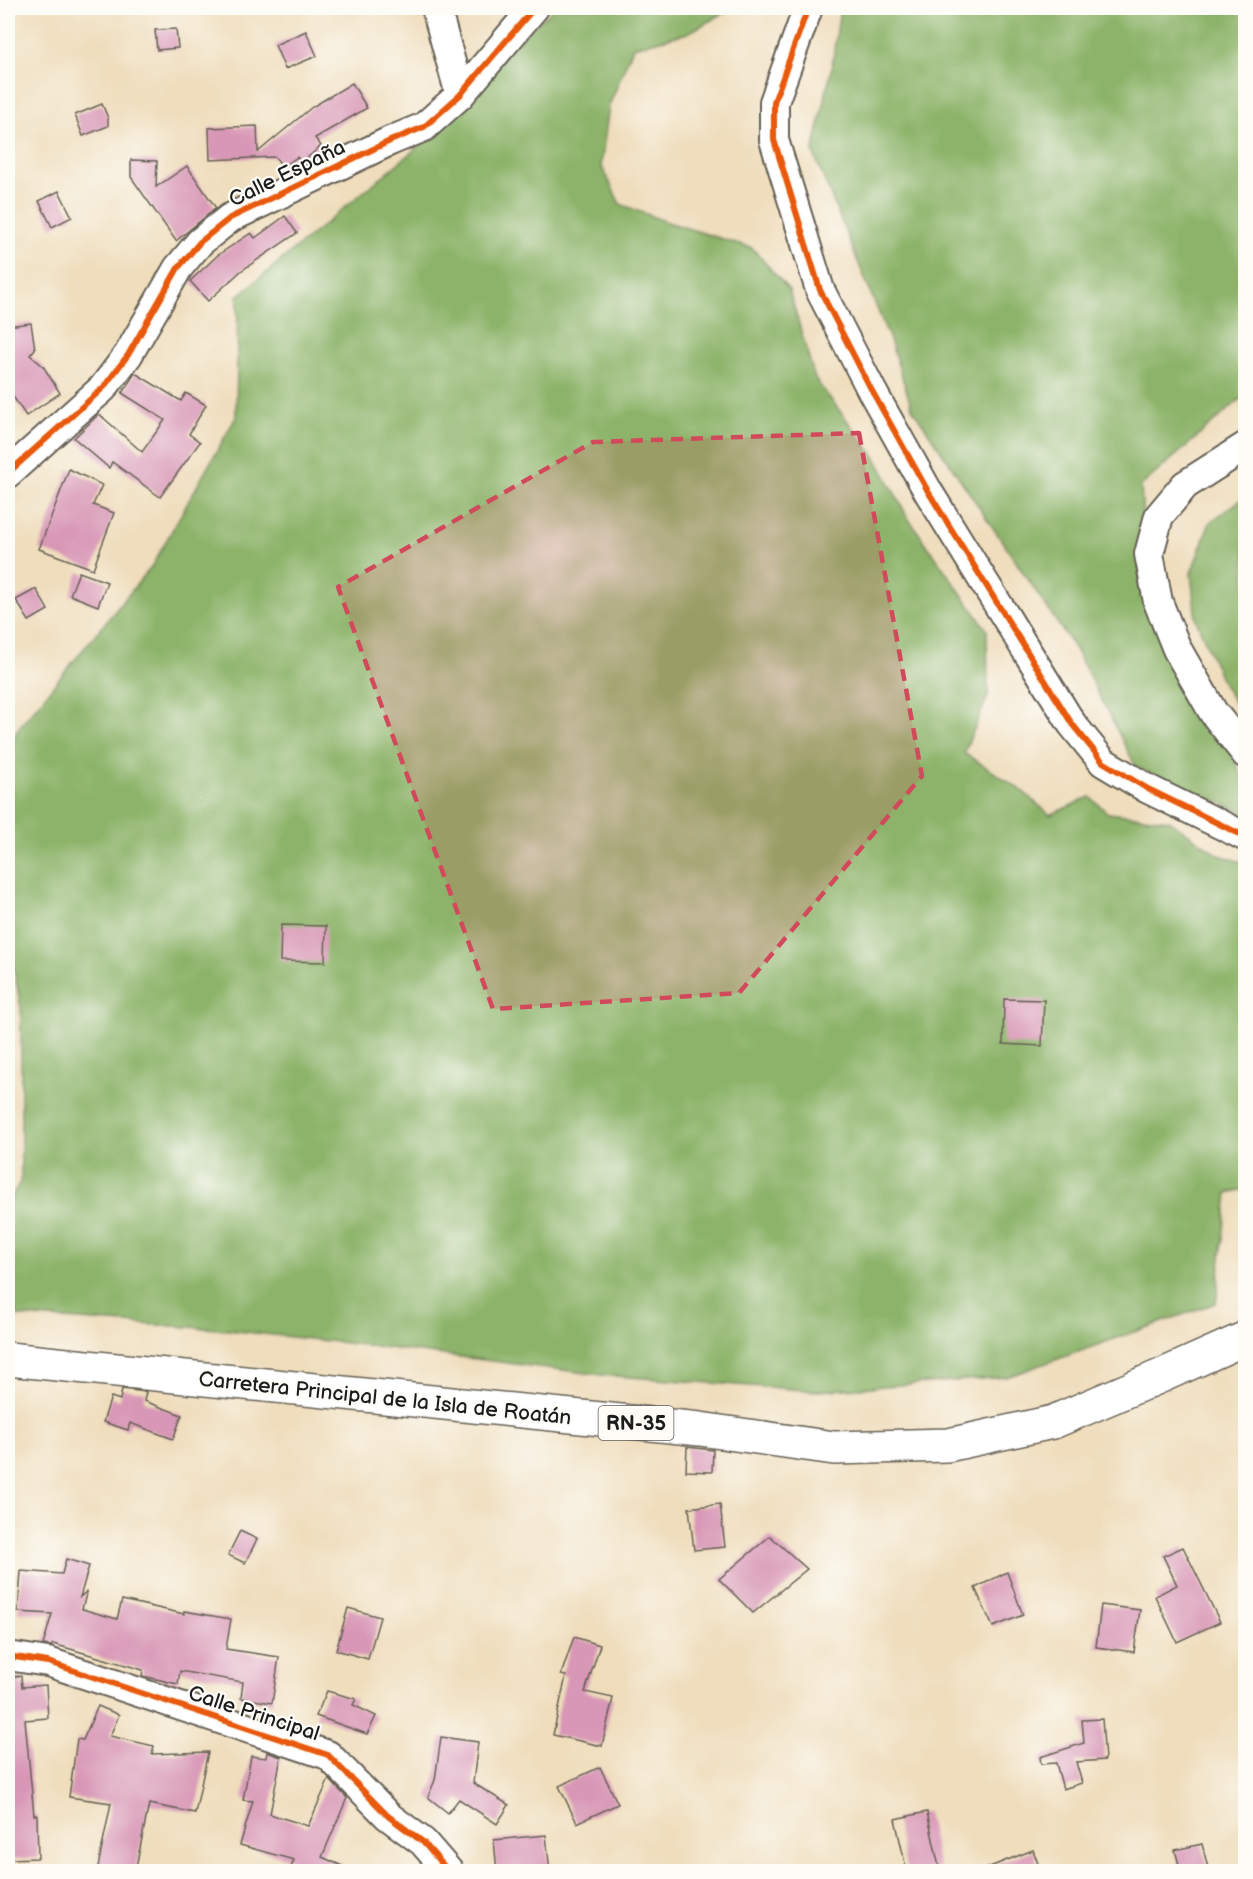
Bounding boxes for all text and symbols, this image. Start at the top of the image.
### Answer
street label: Calle España [225,135,349,212]
street label: Carretera Principal de la Isla de Roatán [197,1366,573,1431]
road number: RN-35 [598,1406,674,1440]
street label: Calle Principal [185,1680,323,1746]

